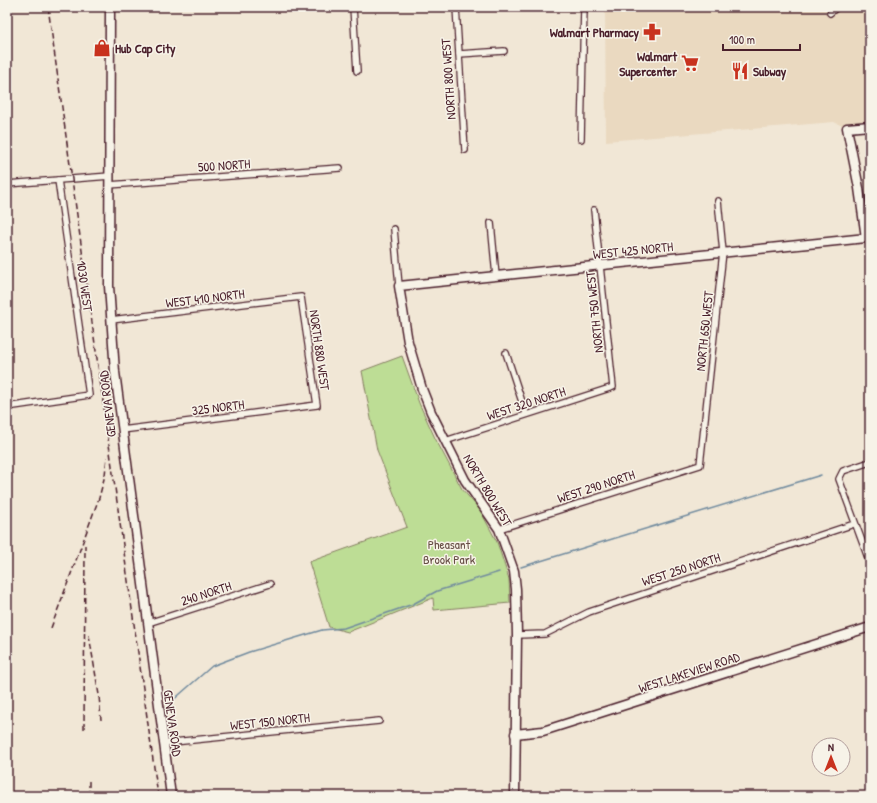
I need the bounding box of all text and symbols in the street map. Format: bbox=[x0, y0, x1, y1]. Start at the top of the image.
pharmacy icon: Walmart Pharmacy bbox=[642, 22, 662, 42]
place label: Walmart Pharmacy bbox=[550, 23, 639, 42]
scale bar bbox=[723, 26, 800, 52]
text: 100 m bbox=[729, 31, 755, 48]
street label: NORTH 800 WEST bbox=[436, 37, 460, 120]
shop icon: Hub Cap City bbox=[92, 38, 112, 58]
place label: Hub Cap City bbox=[115, 39, 176, 58]
place label: Walmart Supercenter bbox=[619, 47, 678, 81]
supermarket icon: Walmart Supercenter bbox=[680, 53, 700, 73]
restaurant icon: Subway bbox=[730, 61, 750, 81]
place label: Subway bbox=[753, 62, 787, 81]
street label: 500 NORTH bbox=[197, 154, 251, 176]
street label: WEST 425 NORTH bbox=[592, 237, 674, 263]
street label: 1030 WEST bbox=[73, 259, 98, 313]
street label: NORTH 750 WEST bbox=[581, 269, 607, 354]
street label: WEST 410 NORTH bbox=[164, 284, 246, 312]
street label: NORTH 650 WEST bbox=[691, 289, 717, 372]
street label: NORTH 880 WEST bbox=[305, 309, 335, 392]
street label: GENEVA ROAD bbox=[94, 369, 120, 438]
street label: WEST 320 NORTH bbox=[484, 382, 568, 424]
street label: 325 NORTH bbox=[191, 395, 245, 419]
street label: NORTH 800 WEST bbox=[459, 451, 517, 530]
street label: WEST 290 NORTH bbox=[555, 465, 637, 507]
park label: Pheasant Brook Park bbox=[423, 535, 476, 568]
street label: WEST 250 NORTH bbox=[640, 548, 722, 590]
street label: 240 NORTH bbox=[178, 576, 234, 610]
street label: WEST LAKEVIEW ROAD bbox=[636, 647, 743, 697]
street label: GENEVA ROAD bbox=[159, 689, 187, 758]
street label: WEST 150 NORTH bbox=[229, 708, 311, 734]
north arrow bbox=[811, 737, 851, 777]
text: N bbox=[828, 740, 834, 754]

